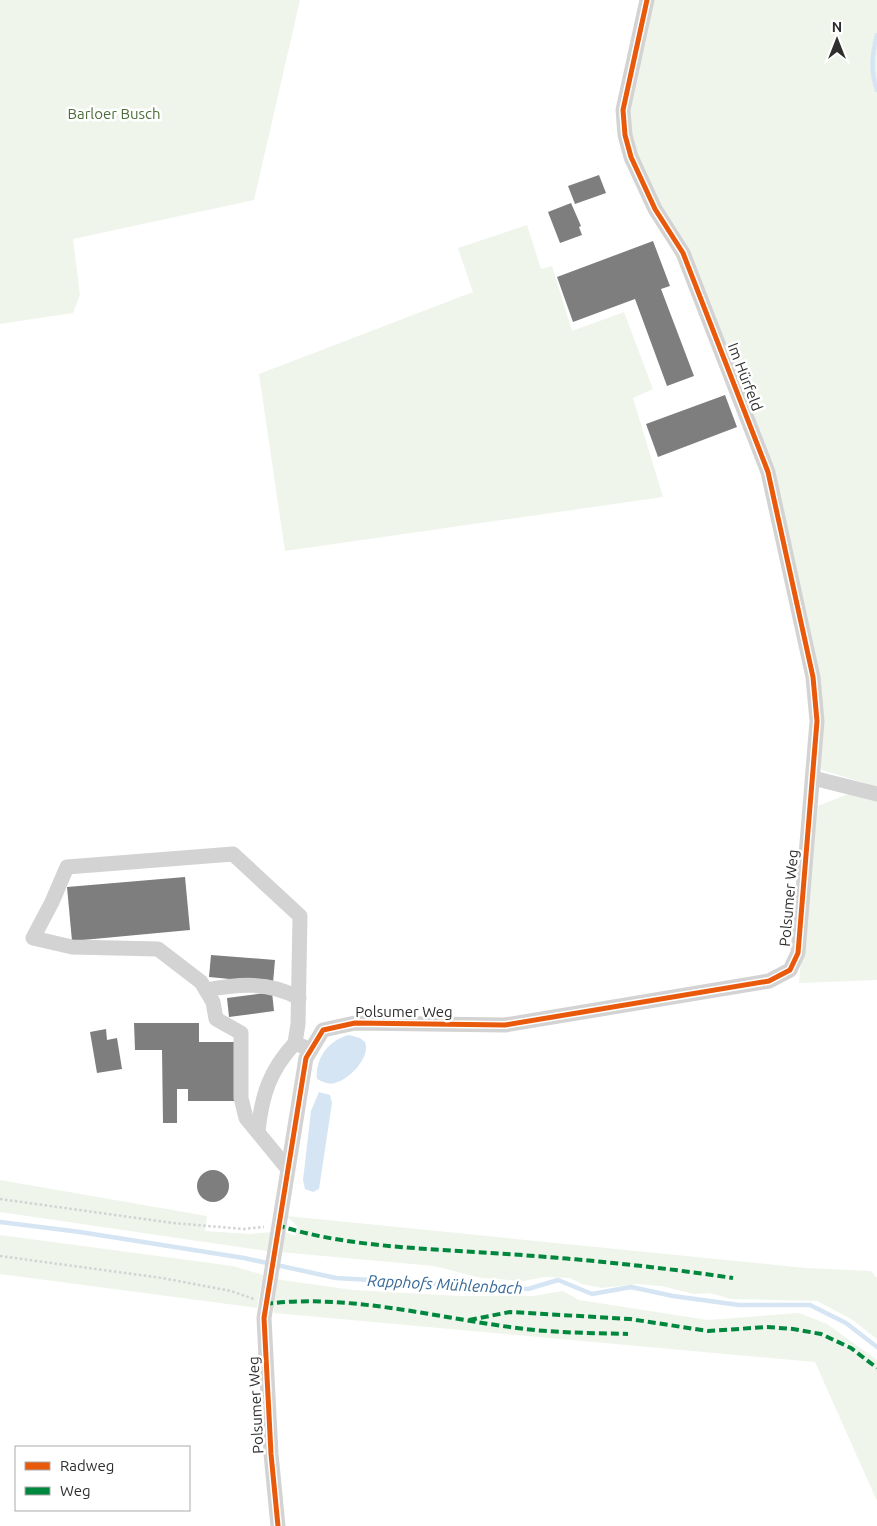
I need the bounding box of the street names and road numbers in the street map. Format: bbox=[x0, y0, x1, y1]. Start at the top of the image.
street label: Im Hürfeld bbox=[725, 340, 766, 413]
street label: Polsumer Weg bbox=[776, 849, 801, 947]
street label: Polsumer Weg bbox=[355, 1003, 453, 1020]
street label: Polsumer Weg bbox=[244, 1356, 267, 1454]

